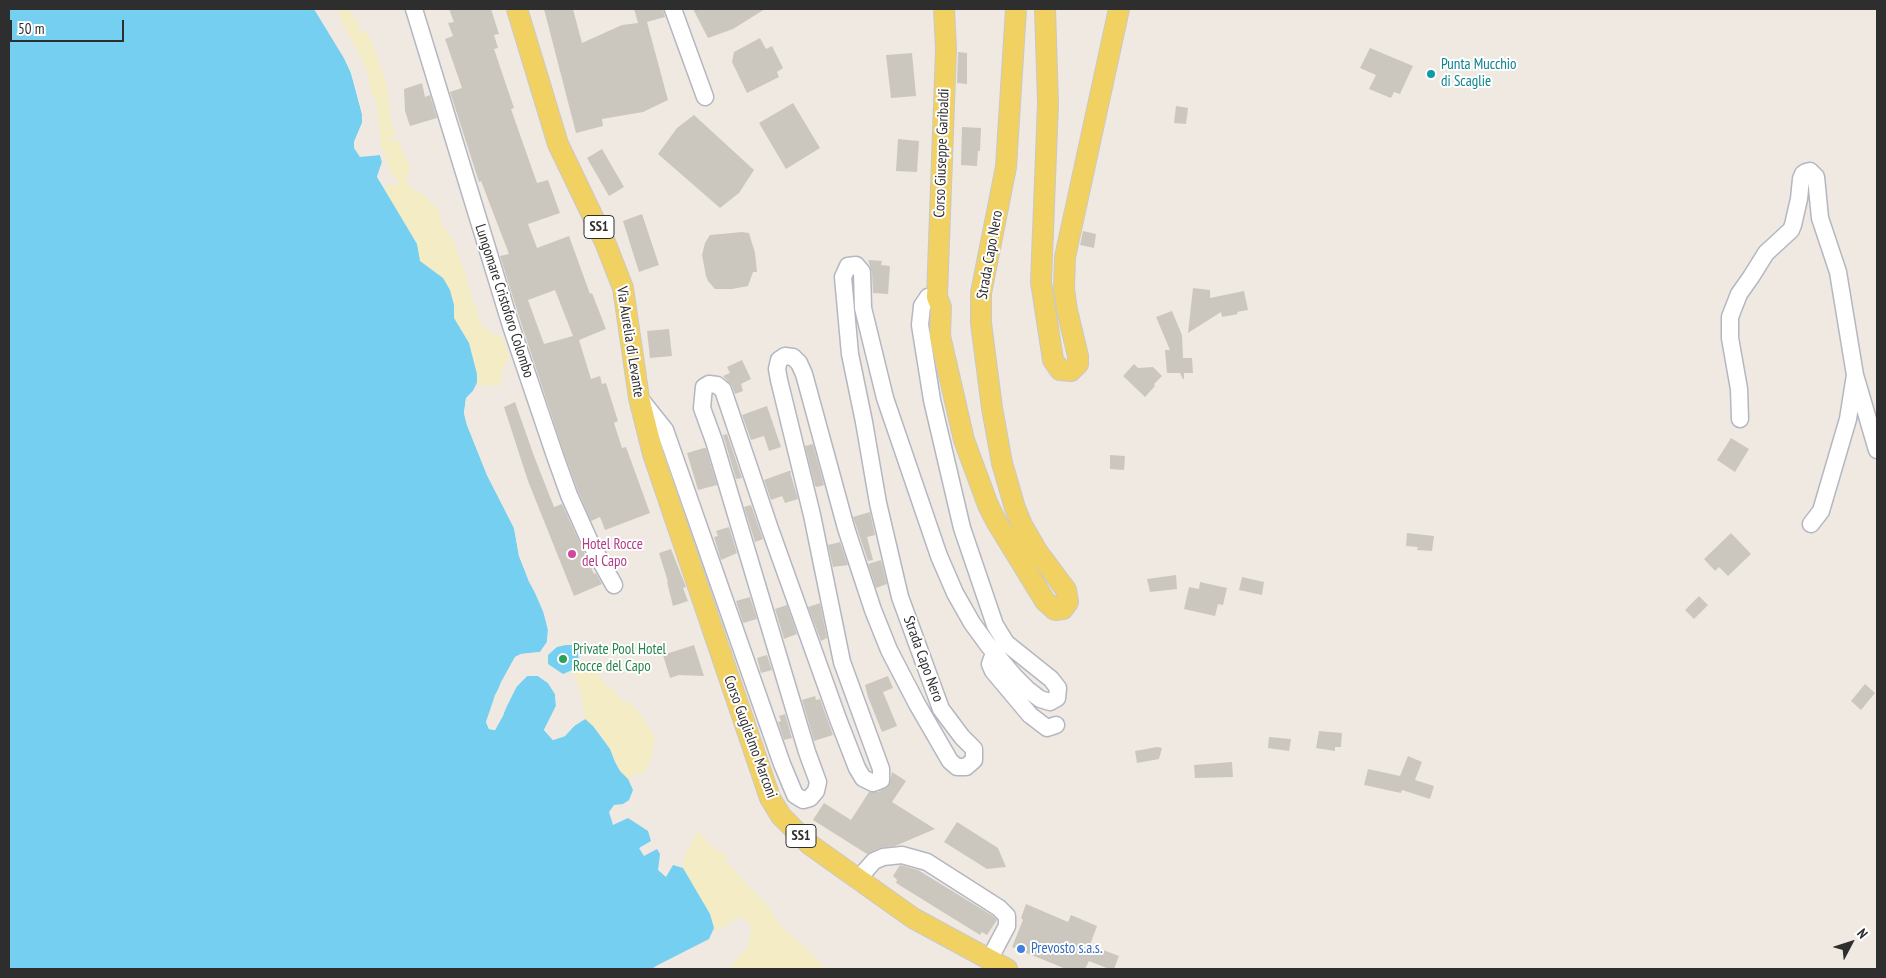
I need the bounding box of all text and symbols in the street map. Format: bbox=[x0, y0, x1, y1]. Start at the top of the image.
scale bar bbox=[12, 10, 126, 42]
text: 50 m bbox=[18, 19, 44, 38]
place label: Punta Mucchio di Scaglie bbox=[1441, 56, 1517, 91]
marker: Punta Mucchio di Scaglie bbox=[1425, 68, 1437, 80]
street label: Corso Giuseppe Garibaldi bbox=[931, 88, 953, 218]
street label: Strada Capo Nero bbox=[973, 209, 1007, 301]
road number: SS1 bbox=[584, 216, 614, 238]
street label: Lungomare Cristoforo Colombo bbox=[471, 222, 537, 380]
street label: Via Aurelia di Levante bbox=[612, 285, 648, 399]
place label: Hotel Rocce del Capo bbox=[582, 536, 643, 571]
marker: Hotel Rocce del Capo bbox=[566, 548, 578, 560]
street label: Strada Capo Nero bbox=[899, 614, 947, 704]
place label: Private Pool Hotel Rocce del Capo bbox=[573, 641, 666, 676]
marker: Private Pool Hotel Rocce del Capo bbox=[557, 653, 569, 665]
street label: Corso Guglielmo Marconi bbox=[719, 673, 781, 801]
road number: SS1 bbox=[786, 824, 816, 848]
north arrow bbox=[1826, 918, 1876, 968]
text: N bbox=[1853, 925, 1872, 942]
place label: Prevosto s.a.s. bbox=[1031, 940, 1103, 958]
marker: Prevosto s.a.s. bbox=[1015, 943, 1027, 955]

